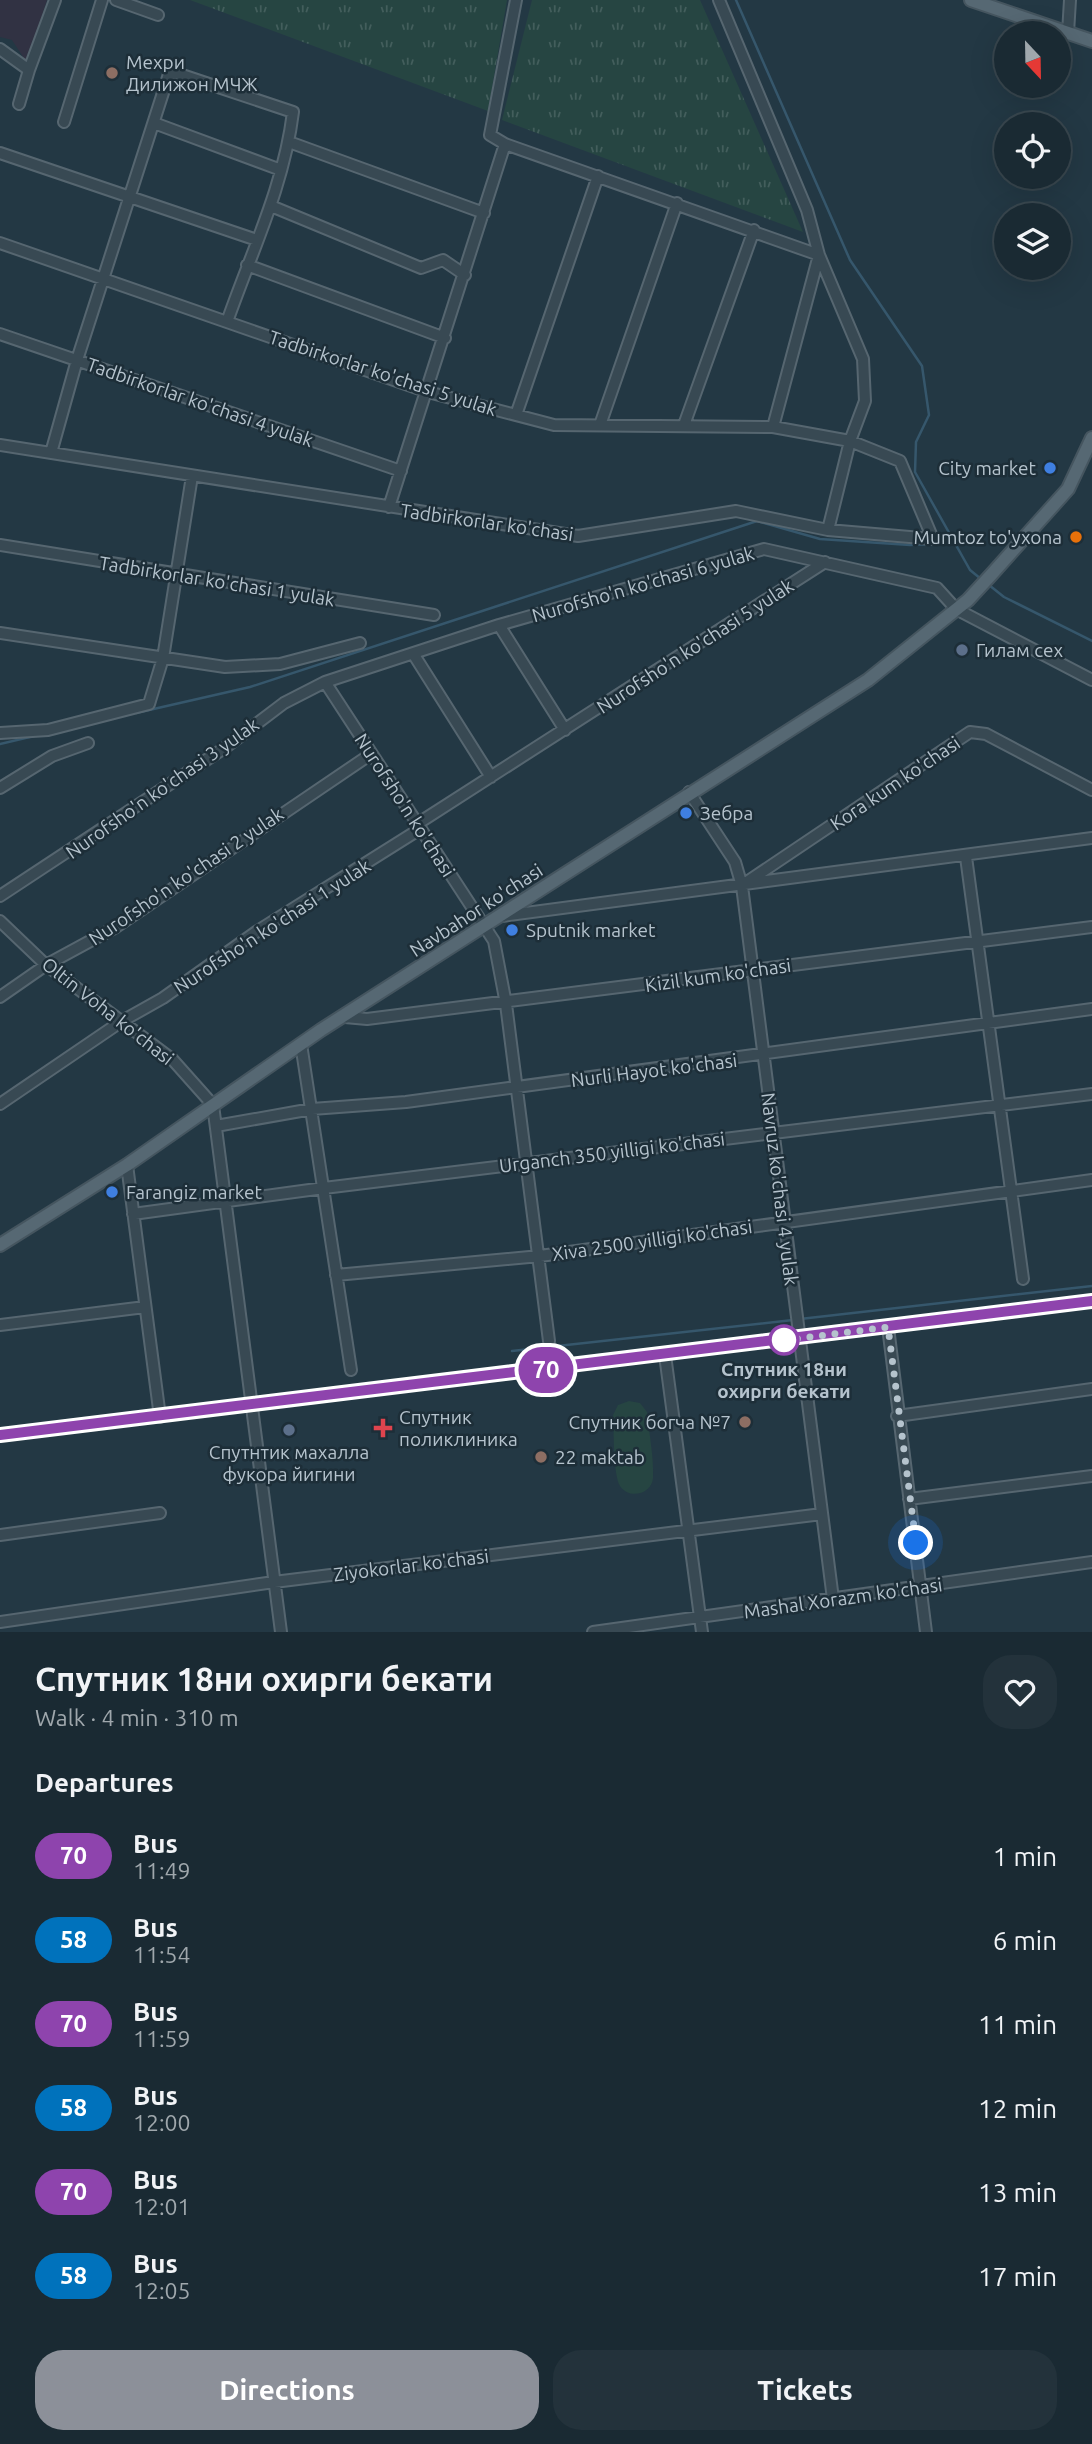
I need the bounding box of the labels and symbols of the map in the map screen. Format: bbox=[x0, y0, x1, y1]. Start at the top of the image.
north arrow bbox=[994, 21, 1071, 98]
place label: Мехри Дилижон МЧЖ bbox=[126, 51, 258, 95]
marker: Мехри Дилижон МЧЖ bbox=[104, 65, 120, 81]
street label: Tadbirkorlar ko'chasi 5 yulak bbox=[266, 326, 500, 420]
street label: Tadbirkorlar ko'chasi 4 yulak bbox=[84, 353, 317, 451]
place label: City market bbox=[938, 457, 1037, 479]
marker: City market bbox=[1042, 460, 1058, 476]
street label: Tadbirkorlar ko'chasi bbox=[399, 499, 575, 545]
place label: Mumtoz to'yxona bbox=[914, 526, 1062, 548]
marker: Mumtoz to'yxona bbox=[1068, 529, 1084, 545]
street label: Nurofsho'n ko'chasi 6 yulak bbox=[529, 542, 757, 626]
street label: Tadbirkorlar ko'chasi 1 yulak bbox=[98, 552, 337, 611]
street label: Nurofsho'n ko'chasi 5 yulak bbox=[592, 574, 798, 718]
place label: Гилам сех bbox=[976, 639, 1064, 661]
marker: Гилам сех bbox=[954, 642, 970, 658]
street label: Nurofsho'n ko'chasi 3 yulak bbox=[61, 713, 263, 863]
street label: Nurofsho'n ko'chasi bbox=[350, 729, 460, 881]
street label: Kora kum ko'chasi bbox=[826, 731, 964, 835]
street label: Nurofsho'n ko'chasi 2 yulak bbox=[84, 802, 288, 949]
place label: Зебра bbox=[700, 802, 753, 824]
marker: Зебра bbox=[678, 805, 694, 821]
street label: Nurofsho'n ko'chasi 1 yulak bbox=[169, 854, 375, 998]
street label: Navbahor ko'chasi bbox=[406, 859, 546, 961]
place label: Sputnik market bbox=[526, 919, 656, 941]
marker: Sputnik market bbox=[504, 922, 520, 938]
street label: Oltin Voha ko'chasi bbox=[38, 953, 178, 1069]
street label: Kizil kum ko'chasi bbox=[644, 954, 792, 996]
street label: Nurli Hayot ko'chasi bbox=[570, 1049, 738, 1091]
street label: Navruz ko'chasi 4 yulak bbox=[757, 1091, 803, 1287]
street label: Urganch 350 yilligi ko'chasi bbox=[498, 1127, 726, 1177]
place label: Farangiz market bbox=[126, 1181, 263, 1203]
marker: Farangiz market bbox=[104, 1184, 120, 1200]
street label: Xiva 2500 yilligi ko'chasi bbox=[550, 1215, 754, 1265]
marker: Спутник 18ни охирги бекати bbox=[769, 1325, 799, 1355]
line badge: 70 bbox=[514, 1347, 578, 1393]
place label: Спутник 18ни охирги бекати bbox=[717, 1358, 851, 1402]
place label: Спутник поликлиника bbox=[399, 1406, 518, 1450]
place label: Спутник богча №7 bbox=[568, 1411, 731, 1433]
marker: Спутник богча №7 bbox=[737, 1414, 753, 1430]
marker: Спутник поликлиника bbox=[373, 1418, 393, 1438]
marker: Спутнтик махалла фукора йигини bbox=[281, 1422, 297, 1438]
place label: Спутнтик махалла фукора йигини bbox=[209, 1441, 369, 1485]
place label: 22 maktab bbox=[555, 1446, 645, 1468]
marker: 22 maktab bbox=[533, 1449, 549, 1465]
your location bbox=[898, 1525, 933, 1560]
street label: Ziyokorlar ko'chasi bbox=[332, 1545, 490, 1585]
street label: Mashal Xorazm ko'chasi bbox=[742, 1573, 944, 1623]

